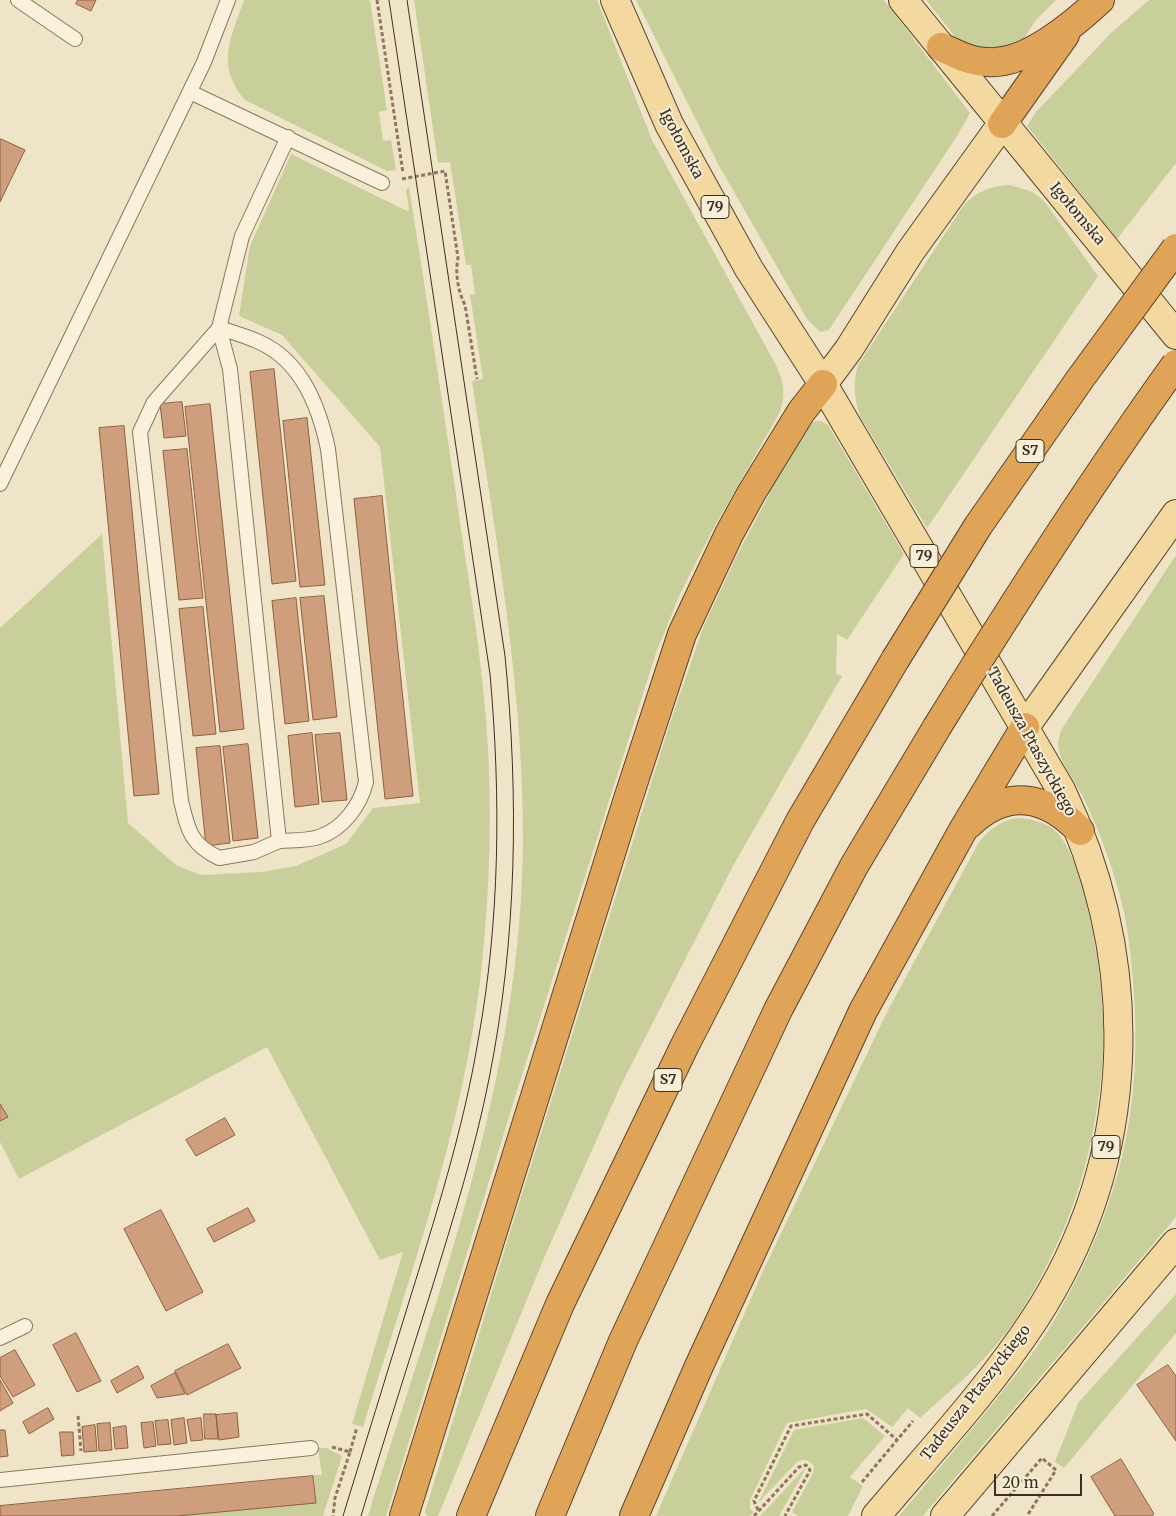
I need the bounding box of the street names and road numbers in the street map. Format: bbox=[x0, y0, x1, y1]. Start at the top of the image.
street label: Igołomska bbox=[655, 106, 707, 182]
street label: Igołomska bbox=[1046, 179, 1108, 249]
road number: 79 bbox=[701, 196, 729, 218]
road number: S7 bbox=[1016, 440, 1044, 462]
road number: 79 bbox=[910, 544, 938, 568]
street label: Tadeusza Ptaszyckiego bbox=[983, 664, 1079, 820]
road number: S7 bbox=[654, 1068, 682, 1092]
road number: 79 bbox=[1092, 1136, 1120, 1158]
street label: Tadeusza Ptaszyckiego bbox=[917, 1322, 1035, 1464]

